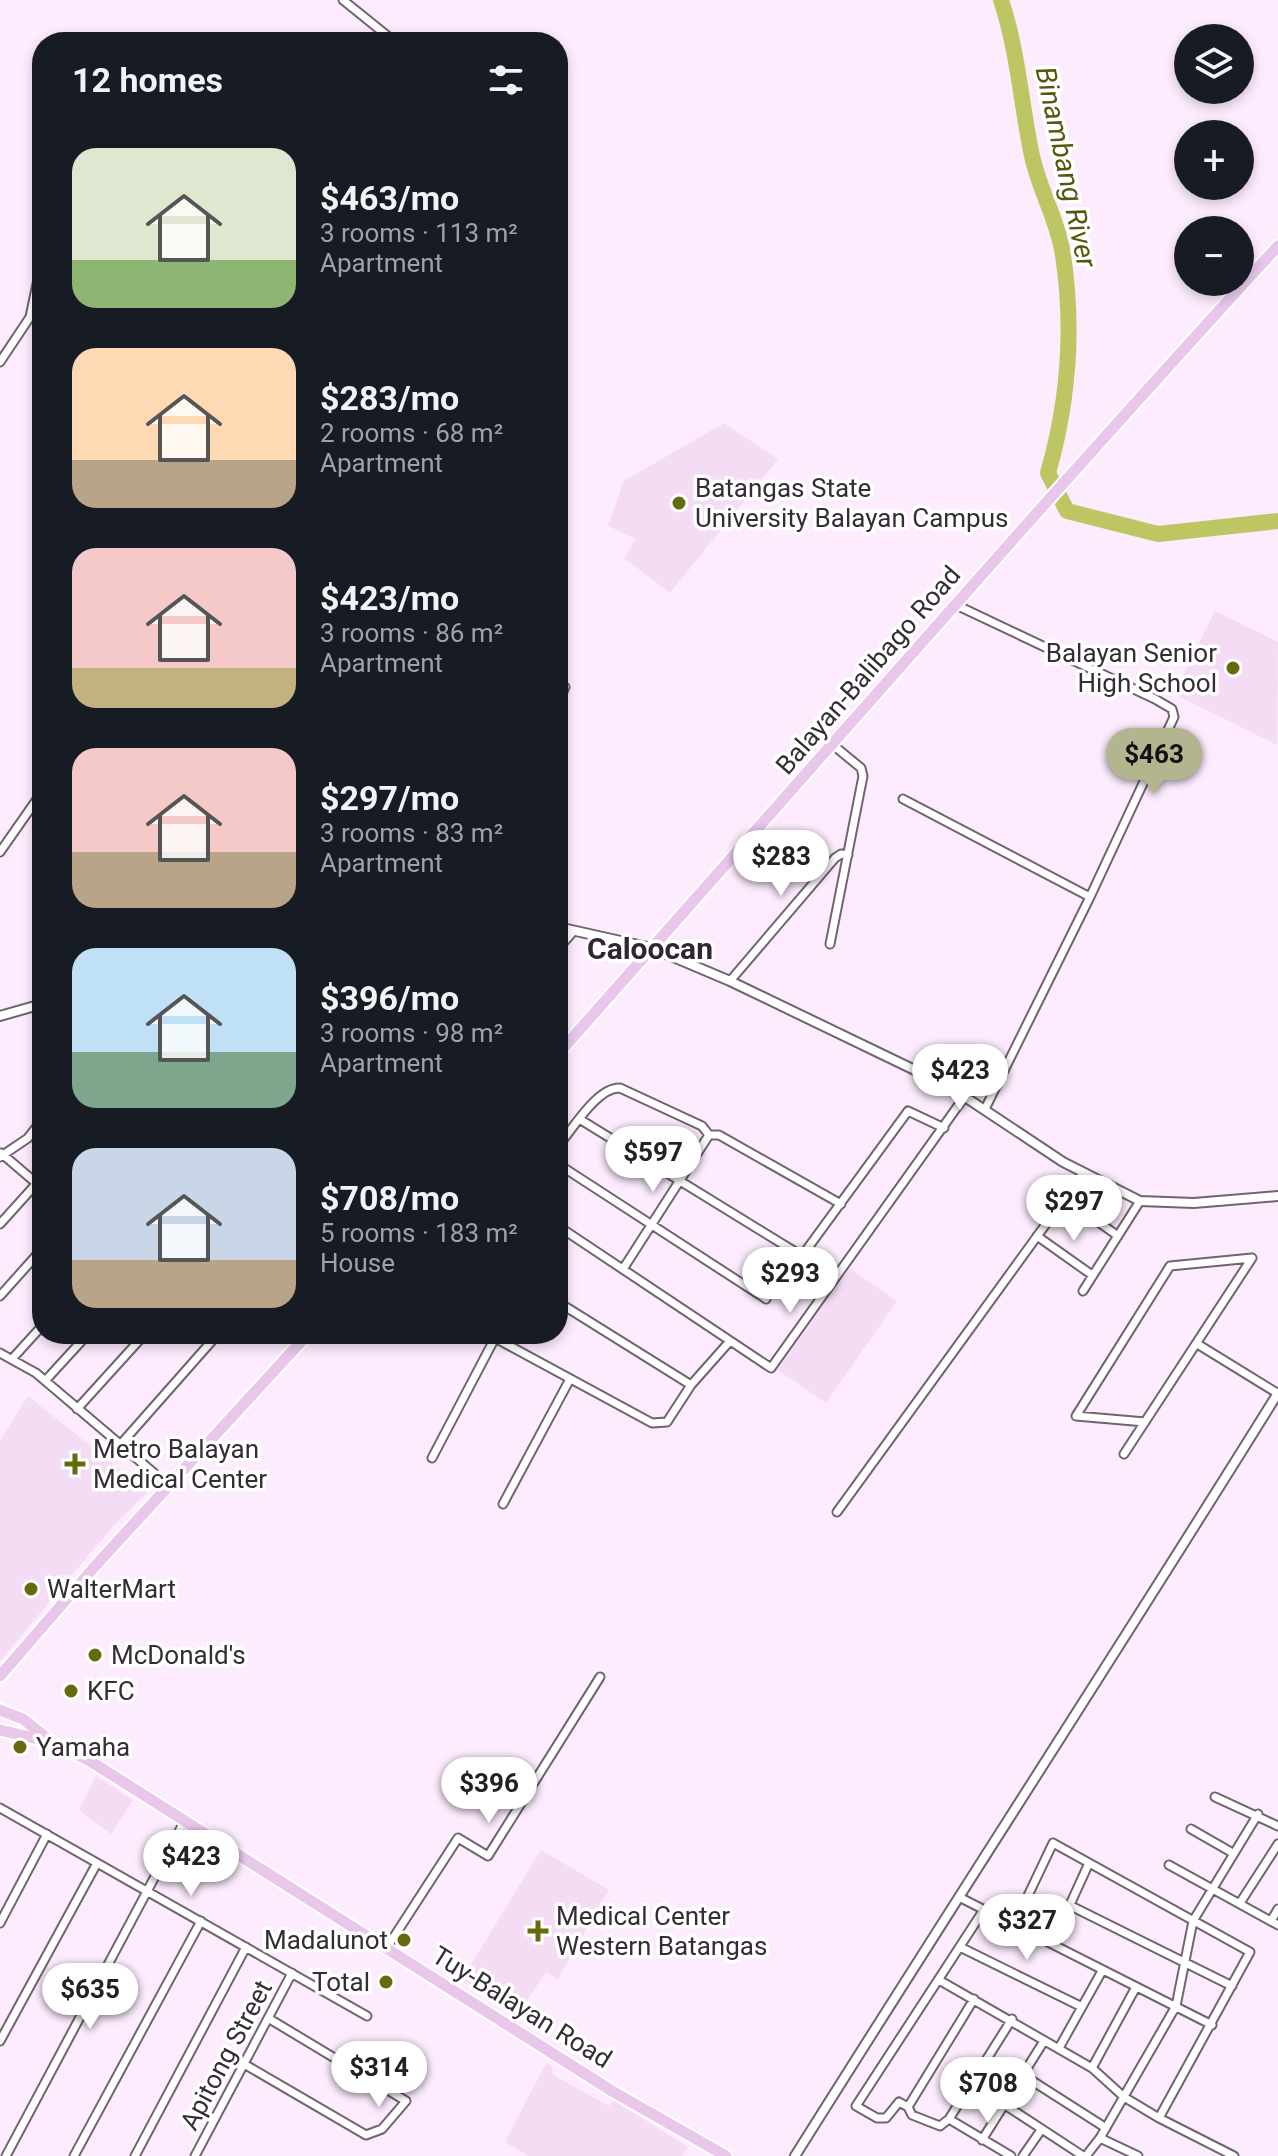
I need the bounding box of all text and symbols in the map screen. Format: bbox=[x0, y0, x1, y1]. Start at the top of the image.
map controls bbox=[1174, 24, 1254, 296]
button: layers bbox=[1174, 24, 1254, 104]
icon: filters bbox=[484, 58, 528, 102]
text: 12 homes bbox=[72, 60, 223, 100]
water label: Binambang River bbox=[1029, 64, 1104, 271]
button: + bbox=[1174, 120, 1254, 200]
text: $463/mo bbox=[320, 178, 459, 218]
icon: home bbox=[136, 180, 232, 276]
button: − bbox=[1174, 216, 1254, 296]
text: 3 rooms · 113 m² bbox=[320, 218, 518, 248]
text: Apartment bbox=[320, 248, 443, 278]
text: $283/mo bbox=[320, 378, 459, 418]
icon: home bbox=[136, 380, 232, 476]
text: 2 rooms · 68 m² bbox=[320, 418, 503, 448]
text: Apartment bbox=[320, 448, 443, 478]
place label: Batangas State University Balayan Campus bbox=[695, 473, 1008, 533]
marker: Batangas State University Balayan Campus bbox=[670, 494, 688, 512]
street label: Balayan-Balibago Road bbox=[770, 560, 966, 780]
text: $423/mo bbox=[320, 578, 459, 618]
icon: home bbox=[136, 580, 232, 676]
text: 3 rooms · 86 m² bbox=[320, 618, 503, 648]
place label: Balayan Senior High School bbox=[1046, 638, 1217, 698]
text: Apartment bbox=[320, 648, 443, 678]
marker: Balayan Senior High School bbox=[1224, 659, 1242, 677]
pin: $463 bbox=[1107, 728, 1201, 796]
text: $463 bbox=[1124, 739, 1184, 769]
text: $297/mo bbox=[320, 778, 459, 818]
icon: home bbox=[136, 780, 232, 876]
text: 3 rooms · 83 m² bbox=[320, 818, 503, 848]
pin: $283 bbox=[734, 830, 828, 898]
text: $283 bbox=[751, 841, 811, 871]
text: Apartment bbox=[320, 848, 443, 878]
district label: Caloocan bbox=[587, 931, 713, 966]
text: $396/mo bbox=[320, 978, 459, 1018]
icon: home bbox=[136, 980, 232, 1076]
text: 3 rooms · 98 m² bbox=[320, 1018, 503, 1048]
pin: $423 bbox=[913, 1044, 1007, 1112]
text: Apartment bbox=[320, 1048, 443, 1078]
text: $423 bbox=[930, 1055, 990, 1085]
pin: $597 bbox=[606, 1126, 700, 1194]
text: $597 bbox=[623, 1137, 683, 1167]
pin: $297 bbox=[1027, 1175, 1121, 1243]
text: $708/mo bbox=[320, 1178, 459, 1218]
icon: home bbox=[136, 1180, 232, 1276]
text: $297 bbox=[1044, 1186, 1104, 1216]
text: 5 rooms · 183 m² bbox=[320, 1218, 518, 1248]
pin: $293 bbox=[743, 1247, 837, 1315]
text: House bbox=[320, 1248, 395, 1278]
text: $293 bbox=[760, 1258, 820, 1288]
place label: Metro Balayan Medical Center bbox=[93, 1434, 267, 1494]
marker: Metro Balayan Medical Center bbox=[64, 1453, 86, 1475]
place label: WalterMart bbox=[47, 1574, 176, 1604]
marker: WalterMart bbox=[22, 1580, 40, 1598]
place label: McDonald's bbox=[111, 1640, 246, 1670]
marker: McDonald's bbox=[86, 1646, 104, 1664]
place label: KFC bbox=[87, 1676, 135, 1706]
marker: KFC bbox=[62, 1682, 80, 1700]
place label: Yamaha bbox=[36, 1732, 130, 1762]
marker: Yamaha bbox=[11, 1738, 29, 1756]
pin: $396 bbox=[442, 1757, 536, 1825]
text: $396 bbox=[459, 1768, 519, 1798]
pin: $423 bbox=[144, 1830, 238, 1898]
text: $423 bbox=[161, 1841, 221, 1871]
pin: $327 bbox=[980, 1894, 1074, 1962]
place label: Medical Center Western Batangas bbox=[556, 1901, 767, 1961]
text: $327 bbox=[997, 1905, 1057, 1935]
marker: Medical Center Western Batangas bbox=[527, 1920, 549, 1942]
place label: Madalunot bbox=[264, 1925, 388, 1955]
marker: Madalunot bbox=[395, 1931, 413, 1949]
street label: Tuy-Balayan Road bbox=[427, 1940, 617, 2074]
pin: $635 bbox=[43, 1963, 137, 2031]
place label: Total bbox=[312, 1967, 370, 1997]
marker: Total bbox=[377, 1973, 395, 1991]
text: $635 bbox=[60, 1974, 120, 2004]
street label: Apitong Street bbox=[174, 1975, 278, 2135]
pin: $314 bbox=[332, 2041, 426, 2109]
text: $314 bbox=[349, 2052, 409, 2082]
pin: $708 bbox=[941, 2057, 1035, 2125]
text: $708 bbox=[958, 2068, 1018, 2098]

